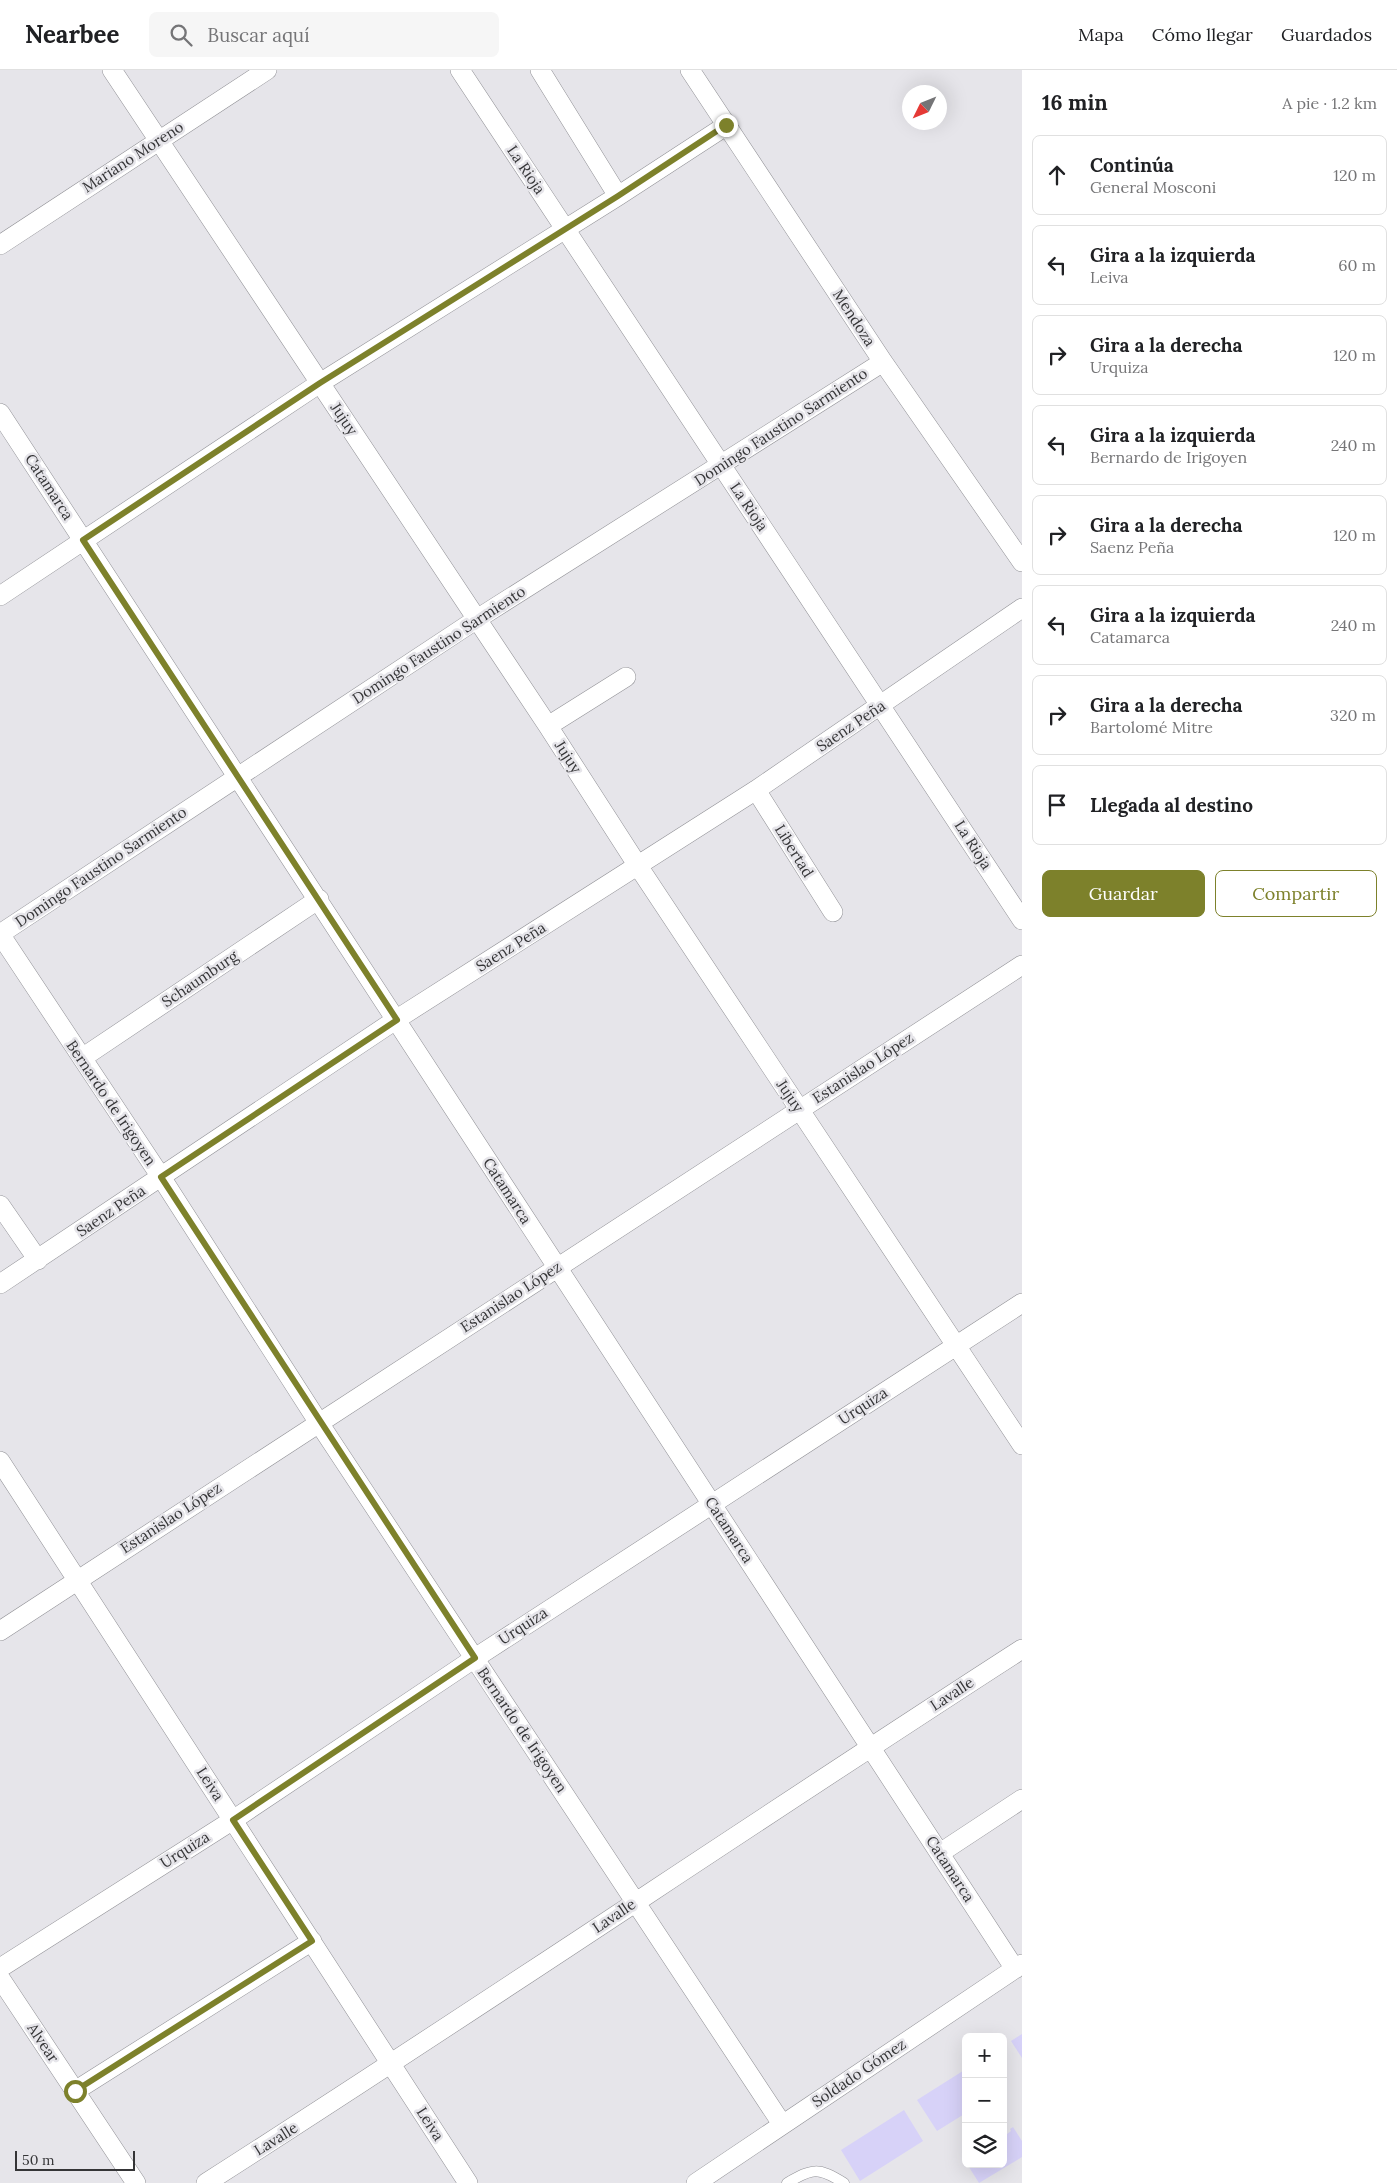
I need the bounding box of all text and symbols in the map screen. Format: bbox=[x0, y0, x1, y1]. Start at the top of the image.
search box bbox=[149, 12, 499, 57]
text: Nearbee bbox=[25, 19, 119, 50]
icon: search bbox=[167, 21, 195, 49]
text: Buscar aquí bbox=[207, 23, 310, 47]
text: Mapa bbox=[1078, 23, 1124, 46]
text: Cómo llegar bbox=[1152, 23, 1253, 46]
text: Guardados bbox=[1281, 23, 1372, 46]
north arrow bbox=[902, 85, 947, 130]
text: 16 min bbox=[1042, 89, 1108, 116]
text: A pie · 1.2 km bbox=[1282, 93, 1377, 113]
route end bbox=[715, 114, 738, 137]
street label: Mariano Moreno bbox=[79, 117, 187, 196]
street label: La Rioja bbox=[503, 142, 550, 198]
text: Continúa bbox=[1090, 153, 1174, 177]
icon: ahead bbox=[1043, 161, 1071, 189]
text: 120 m bbox=[1333, 165, 1376, 185]
text: General Mosconi bbox=[1090, 177, 1216, 197]
text: Gira a la izquierda bbox=[1090, 243, 1256, 267]
icon: left bbox=[1043, 251, 1071, 279]
text: 60 m bbox=[1338, 255, 1376, 275]
text: Leiva bbox=[1090, 267, 1129, 287]
street label: Mendoza bbox=[829, 286, 880, 350]
text: Gira a la derecha bbox=[1090, 333, 1243, 357]
icon: right bbox=[1043, 341, 1071, 369]
text: 120 m bbox=[1333, 345, 1376, 365]
text: Urquiza bbox=[1090, 357, 1149, 377]
street label: Domingo Faustino Sarmiento bbox=[691, 363, 871, 490]
street label: Jujuy bbox=[326, 398, 362, 439]
text: Gira a la izquierda bbox=[1090, 423, 1256, 447]
icon: left bbox=[1043, 431, 1071, 459]
text: 240 m bbox=[1331, 435, 1376, 455]
text: Bernardo de Irigoyen bbox=[1090, 447, 1247, 467]
street label: Catamarca bbox=[21, 450, 78, 524]
street label: La Rioja bbox=[726, 479, 773, 535]
text: Gira a la derecha bbox=[1090, 513, 1243, 537]
icon: right bbox=[1043, 521, 1071, 549]
text: 120 m bbox=[1333, 525, 1376, 545]
text: Saenz Peña bbox=[1090, 537, 1174, 557]
street label: Domingo Faustino Sarmiento bbox=[349, 581, 529, 708]
text: Gira a la izquierda bbox=[1090, 603, 1256, 627]
icon: left bbox=[1043, 611, 1071, 639]
text: 240 m bbox=[1331, 615, 1376, 635]
text: Catamarca bbox=[1090, 627, 1170, 647]
text: Gira a la derecha bbox=[1090, 693, 1243, 717]
street label: Saenz Peña bbox=[813, 695, 889, 756]
icon: right bbox=[1043, 701, 1071, 729]
text: 320 m bbox=[1330, 705, 1376, 725]
text: Bartolomé Mitre bbox=[1090, 717, 1213, 737]
street label: Jujuy bbox=[550, 736, 586, 777]
icon: arrive bbox=[1043, 791, 1071, 819]
text: Llegada al destino bbox=[1090, 793, 1253, 817]
street label: Domingo Faustino Sarmiento bbox=[11, 802, 190, 931]
street label: La Rioja bbox=[951, 817, 996, 873]
street label: Libertad bbox=[771, 821, 818, 881]
button: Guardar bbox=[1042, 870, 1205, 917]
button: Compartir bbox=[1215, 870, 1377, 917]
street label: Saenz Peña bbox=[472, 917, 549, 976]
street label: Schaumburg bbox=[158, 946, 242, 1011]
street label: Estanislao López bbox=[809, 1028, 917, 1107]
street label: Bernardo de Irigoyen bbox=[62, 1036, 161, 1169]
street label: Jujuy bbox=[772, 1075, 808, 1116]
street label: Catamarca bbox=[479, 1154, 536, 1228]
street label: Saenz Peña bbox=[73, 1180, 149, 1241]
street label: Estanislao López bbox=[457, 1257, 565, 1336]
street label: Urquiza bbox=[835, 1383, 891, 1428]
street label: Estanislao López bbox=[117, 1478, 225, 1557]
street label: Catamarca bbox=[701, 1493, 758, 1567]
street label: Urquiza bbox=[495, 1603, 551, 1648]
street label: Bernardo de Irigoyen bbox=[473, 1663, 572, 1796]
street label: Lavalle bbox=[926, 1673, 977, 1715]
street label: Leiva bbox=[193, 1763, 228, 1804]
street label: Urquiza bbox=[156, 1827, 213, 1872]
street label: Catamarca bbox=[922, 1832, 979, 1906]
street label: Lavalle bbox=[589, 1894, 639, 1937]
street label: Alvear bbox=[23, 2019, 64, 2066]
map controls bbox=[962, 2033, 1007, 2168]
button: + bbox=[962, 2033, 1007, 2078]
street label: Soldado Gómez bbox=[808, 2034, 909, 2111]
button: − bbox=[962, 2078, 1007, 2123]
route start bbox=[64, 2080, 87, 2103]
street label: Leiva bbox=[413, 2103, 448, 2144]
street label: Lavalle bbox=[250, 2118, 301, 2159]
button: layers bbox=[962, 2123, 1007, 2168]
scale bar bbox=[15, 2148, 135, 2171]
text: 50 m bbox=[22, 2151, 55, 2169]

